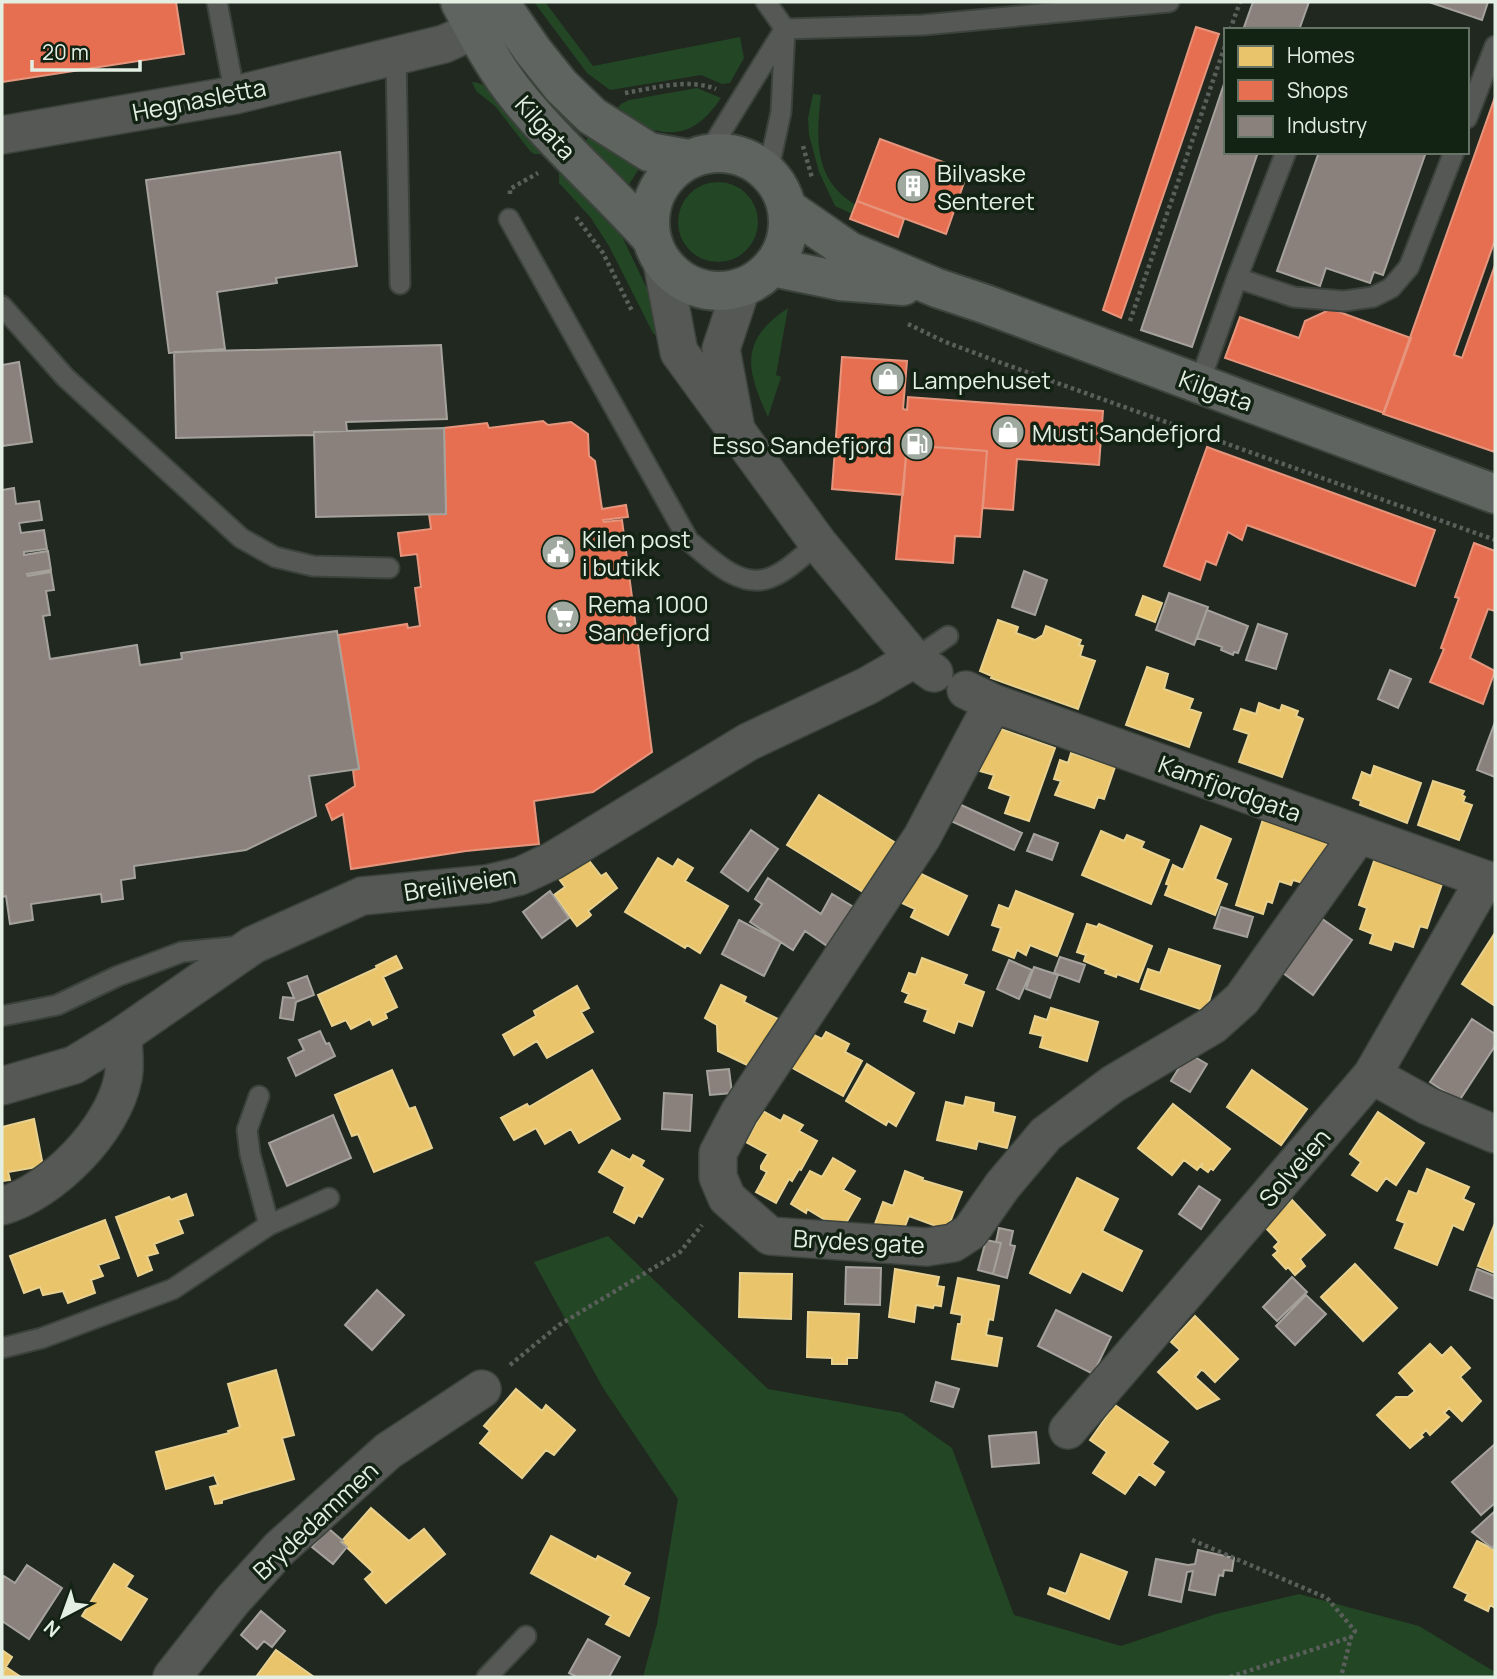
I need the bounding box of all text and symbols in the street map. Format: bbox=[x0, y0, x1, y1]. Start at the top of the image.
scale bar bbox=[32, 28, 140, 72]
legend bbox=[1224, 28, 1469, 154]
text: 20 m bbox=[42, 38, 89, 66]
text: Homes bbox=[1287, 41, 1355, 69]
street label: Hegnasletta bbox=[129, 70, 269, 128]
text: Shops bbox=[1287, 76, 1348, 104]
street label: Kilgata bbox=[508, 88, 584, 166]
text: Industry bbox=[1287, 111, 1367, 139]
place label: Bilvaske Senteret bbox=[937, 156, 1035, 217]
building icon: Bilvaske Senteret bbox=[894, 167, 932, 205]
shop icon: Lampehuset bbox=[869, 360, 907, 398]
street label: Kilgata bbox=[1175, 362, 1257, 418]
place label: Lampehuset bbox=[912, 363, 1051, 396]
shop icon: Musti Sandefjord bbox=[989, 413, 1027, 451]
place label: Musti Sandefjord bbox=[1032, 416, 1221, 449]
fuel station icon: Esso Sandefjord bbox=[898, 425, 936, 463]
place label: Esso Sandefjord bbox=[712, 428, 892, 461]
place label: Kilen post i butikk bbox=[582, 522, 691, 583]
public building icon: Kilen post i butikk bbox=[539, 533, 577, 571]
place label: Rema 1000 Sandefjord bbox=[588, 587, 710, 648]
supermarket icon: Rema 1000 Sandefjord bbox=[544, 598, 582, 636]
street label: Kamfjordgata bbox=[1154, 747, 1306, 829]
street label: Breiliveien bbox=[401, 858, 519, 908]
street label: Solveien bbox=[1251, 1121, 1337, 1213]
street label: Brydes gate bbox=[792, 1221, 926, 1261]
street label: Brydedammen bbox=[245, 1453, 385, 1587]
north arrow bbox=[28, 1581, 98, 1651]
text: N bbox=[38, 1615, 66, 1643]

